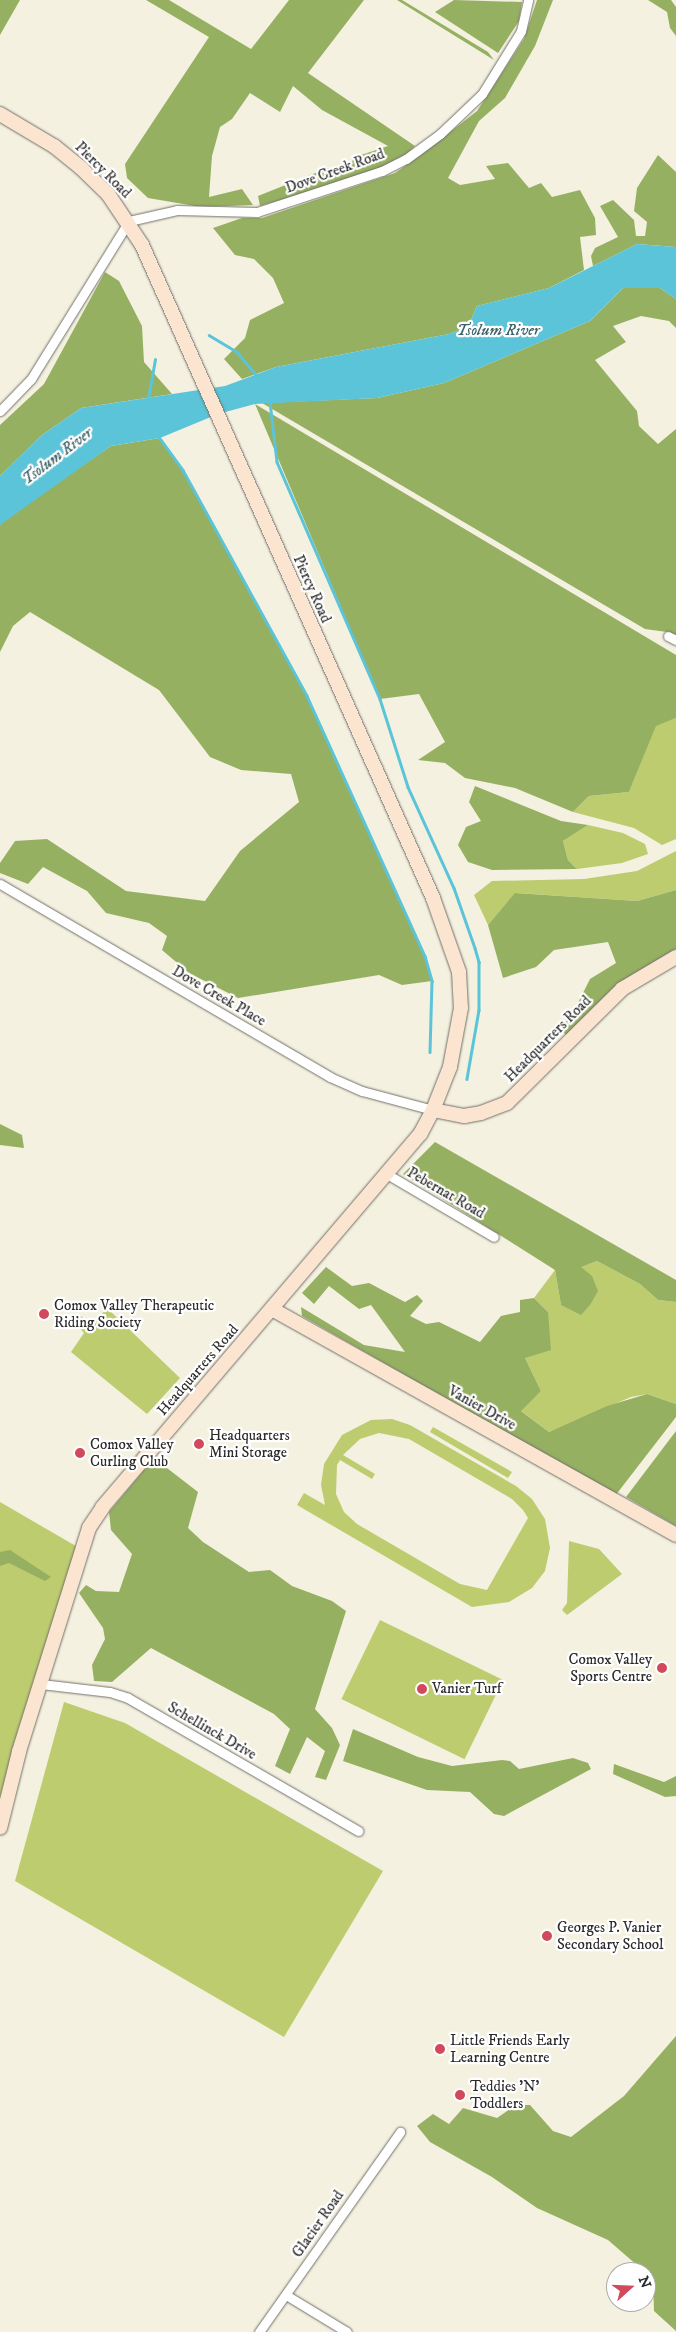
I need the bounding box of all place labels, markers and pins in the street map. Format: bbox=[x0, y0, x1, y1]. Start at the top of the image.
place label: Comox Valley Therapeutic Riding Society bbox=[54, 1296, 214, 1331]
marker: Comox Valley Therapeutic Riding Society bbox=[38, 1308, 50, 1320]
place label: Headquarters Mini Storage bbox=[209, 1426, 290, 1461]
place label: Comox Valley Curling Club bbox=[90, 1435, 174, 1470]
marker: Headquarters Mini Storage bbox=[193, 1438, 205, 1450]
marker: Comox Valley Curling Club bbox=[74, 1447, 86, 1459]
place label: Comox Valley Sports Centre bbox=[568, 1650, 652, 1685]
marker: Comox Valley Sports Centre bbox=[656, 1662, 668, 1674]
place label: Vanier Turf bbox=[432, 1680, 501, 1698]
marker: Vanier Turf bbox=[416, 1683, 428, 1695]
place label: Georges P. Vanier Secondary School bbox=[557, 1918, 664, 1953]
marker: Georges P. Vanier Secondary School bbox=[541, 1930, 553, 1942]
place label: Little Friends Early Learning Centre bbox=[450, 2031, 570, 2066]
marker: Little Friends Early Learning Centre bbox=[434, 2043, 446, 2055]
place label: Teddies 'N' Toddlers bbox=[470, 2077, 539, 2112]
marker: Teddies 'N' Toddlers bbox=[454, 2089, 466, 2101]

